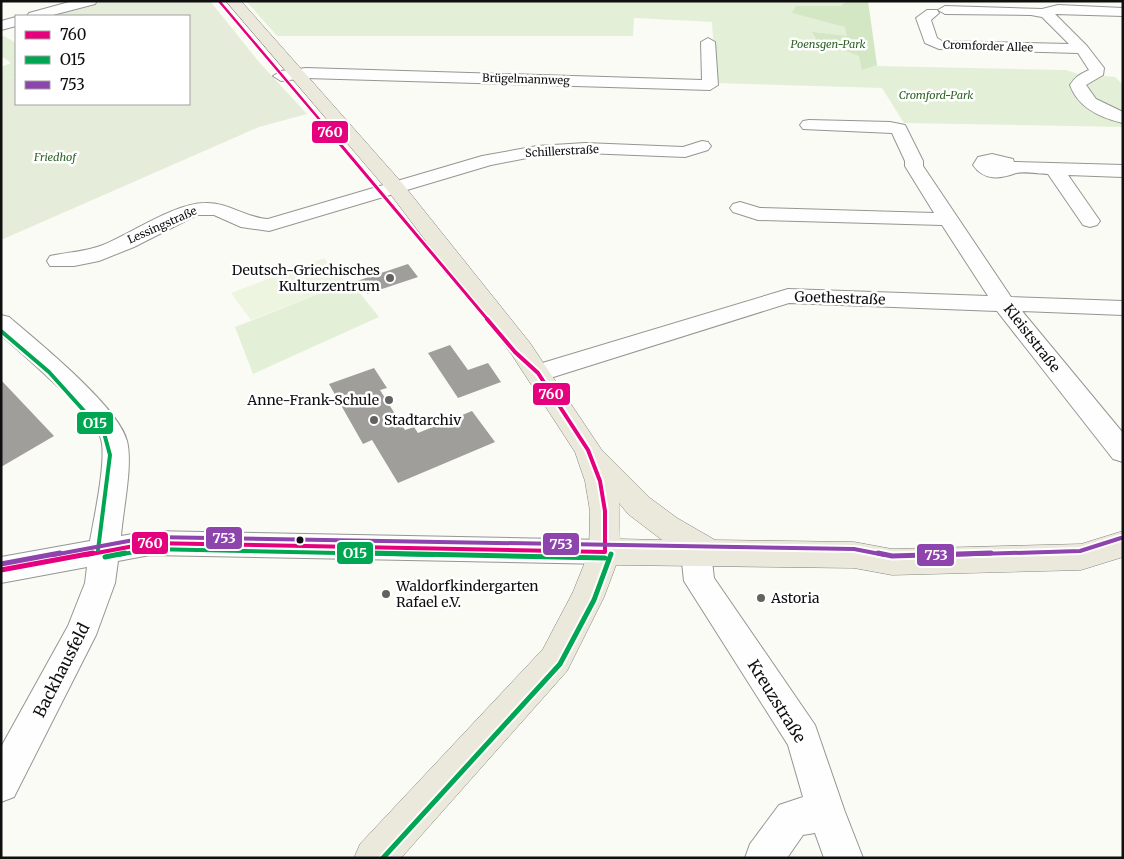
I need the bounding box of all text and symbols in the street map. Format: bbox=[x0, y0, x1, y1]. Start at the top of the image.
legend bbox=[15, 15, 190, 105]
text: 760 bbox=[60, 25, 86, 44]
park label: Poensgen-Park bbox=[790, 37, 866, 51]
street label: Cromforder Allee bbox=[943, 37, 1034, 55]
text: O15 bbox=[60, 50, 85, 69]
street label: Brügelmannweg bbox=[482, 70, 570, 88]
text: 753 bbox=[60, 75, 85, 94]
park label: Cromford-Park bbox=[899, 88, 973, 102]
line badge: 760 bbox=[311, 120, 349, 144]
text: 760 bbox=[317, 123, 343, 141]
street label: Schillerstraße bbox=[525, 142, 599, 160]
park label: Friedhof bbox=[33, 150, 77, 164]
street label: Lessingstraße bbox=[125, 203, 199, 247]
place label: Deutsch-Griechisches Kulturzentrum bbox=[232, 261, 380, 295]
marker: Deutsch-Griechisches Kulturzentrum bbox=[384, 272, 396, 284]
street label: Goethestraße bbox=[794, 287, 886, 309]
street label: Kleiststraße bbox=[1000, 300, 1064, 376]
line badge: 760 bbox=[532, 382, 571, 406]
text: 760 bbox=[538, 385, 564, 403]
place label: Anne-Frank-Schule bbox=[246, 391, 379, 409]
marker: Anne-Frank-Schule bbox=[383, 394, 395, 406]
line badge: O15 bbox=[76, 411, 114, 435]
place label: Stadtarchiv bbox=[384, 411, 462, 429]
text: O15 bbox=[83, 414, 107, 432]
marker: Stadtarchiv bbox=[368, 414, 380, 426]
line badge: 753 bbox=[205, 526, 243, 550]
text: 753 bbox=[212, 529, 236, 547]
line badge: 760 bbox=[131, 531, 169, 555]
line badge: 753 bbox=[542, 532, 580, 556]
text: 760 bbox=[137, 534, 163, 552]
unlabelled marker bbox=[295, 535, 305, 545]
text: 753 bbox=[549, 535, 573, 553]
line badge: O15 bbox=[336, 541, 374, 565]
line badge: 753 bbox=[916, 543, 955, 567]
text: O15 bbox=[343, 544, 367, 562]
text: 753 bbox=[924, 546, 948, 564]
place label: Waldorfkindergarten Rafael e.V. bbox=[395, 577, 539, 611]
marker: Waldorfkindergarten Rafael e.V. bbox=[380, 588, 392, 600]
place label: Astoria bbox=[770, 589, 820, 607]
marker: Astoria bbox=[755, 592, 767, 604]
street label: Backhausfeld bbox=[29, 619, 93, 720]
street label: Kreuzstraße bbox=[744, 656, 810, 746]

